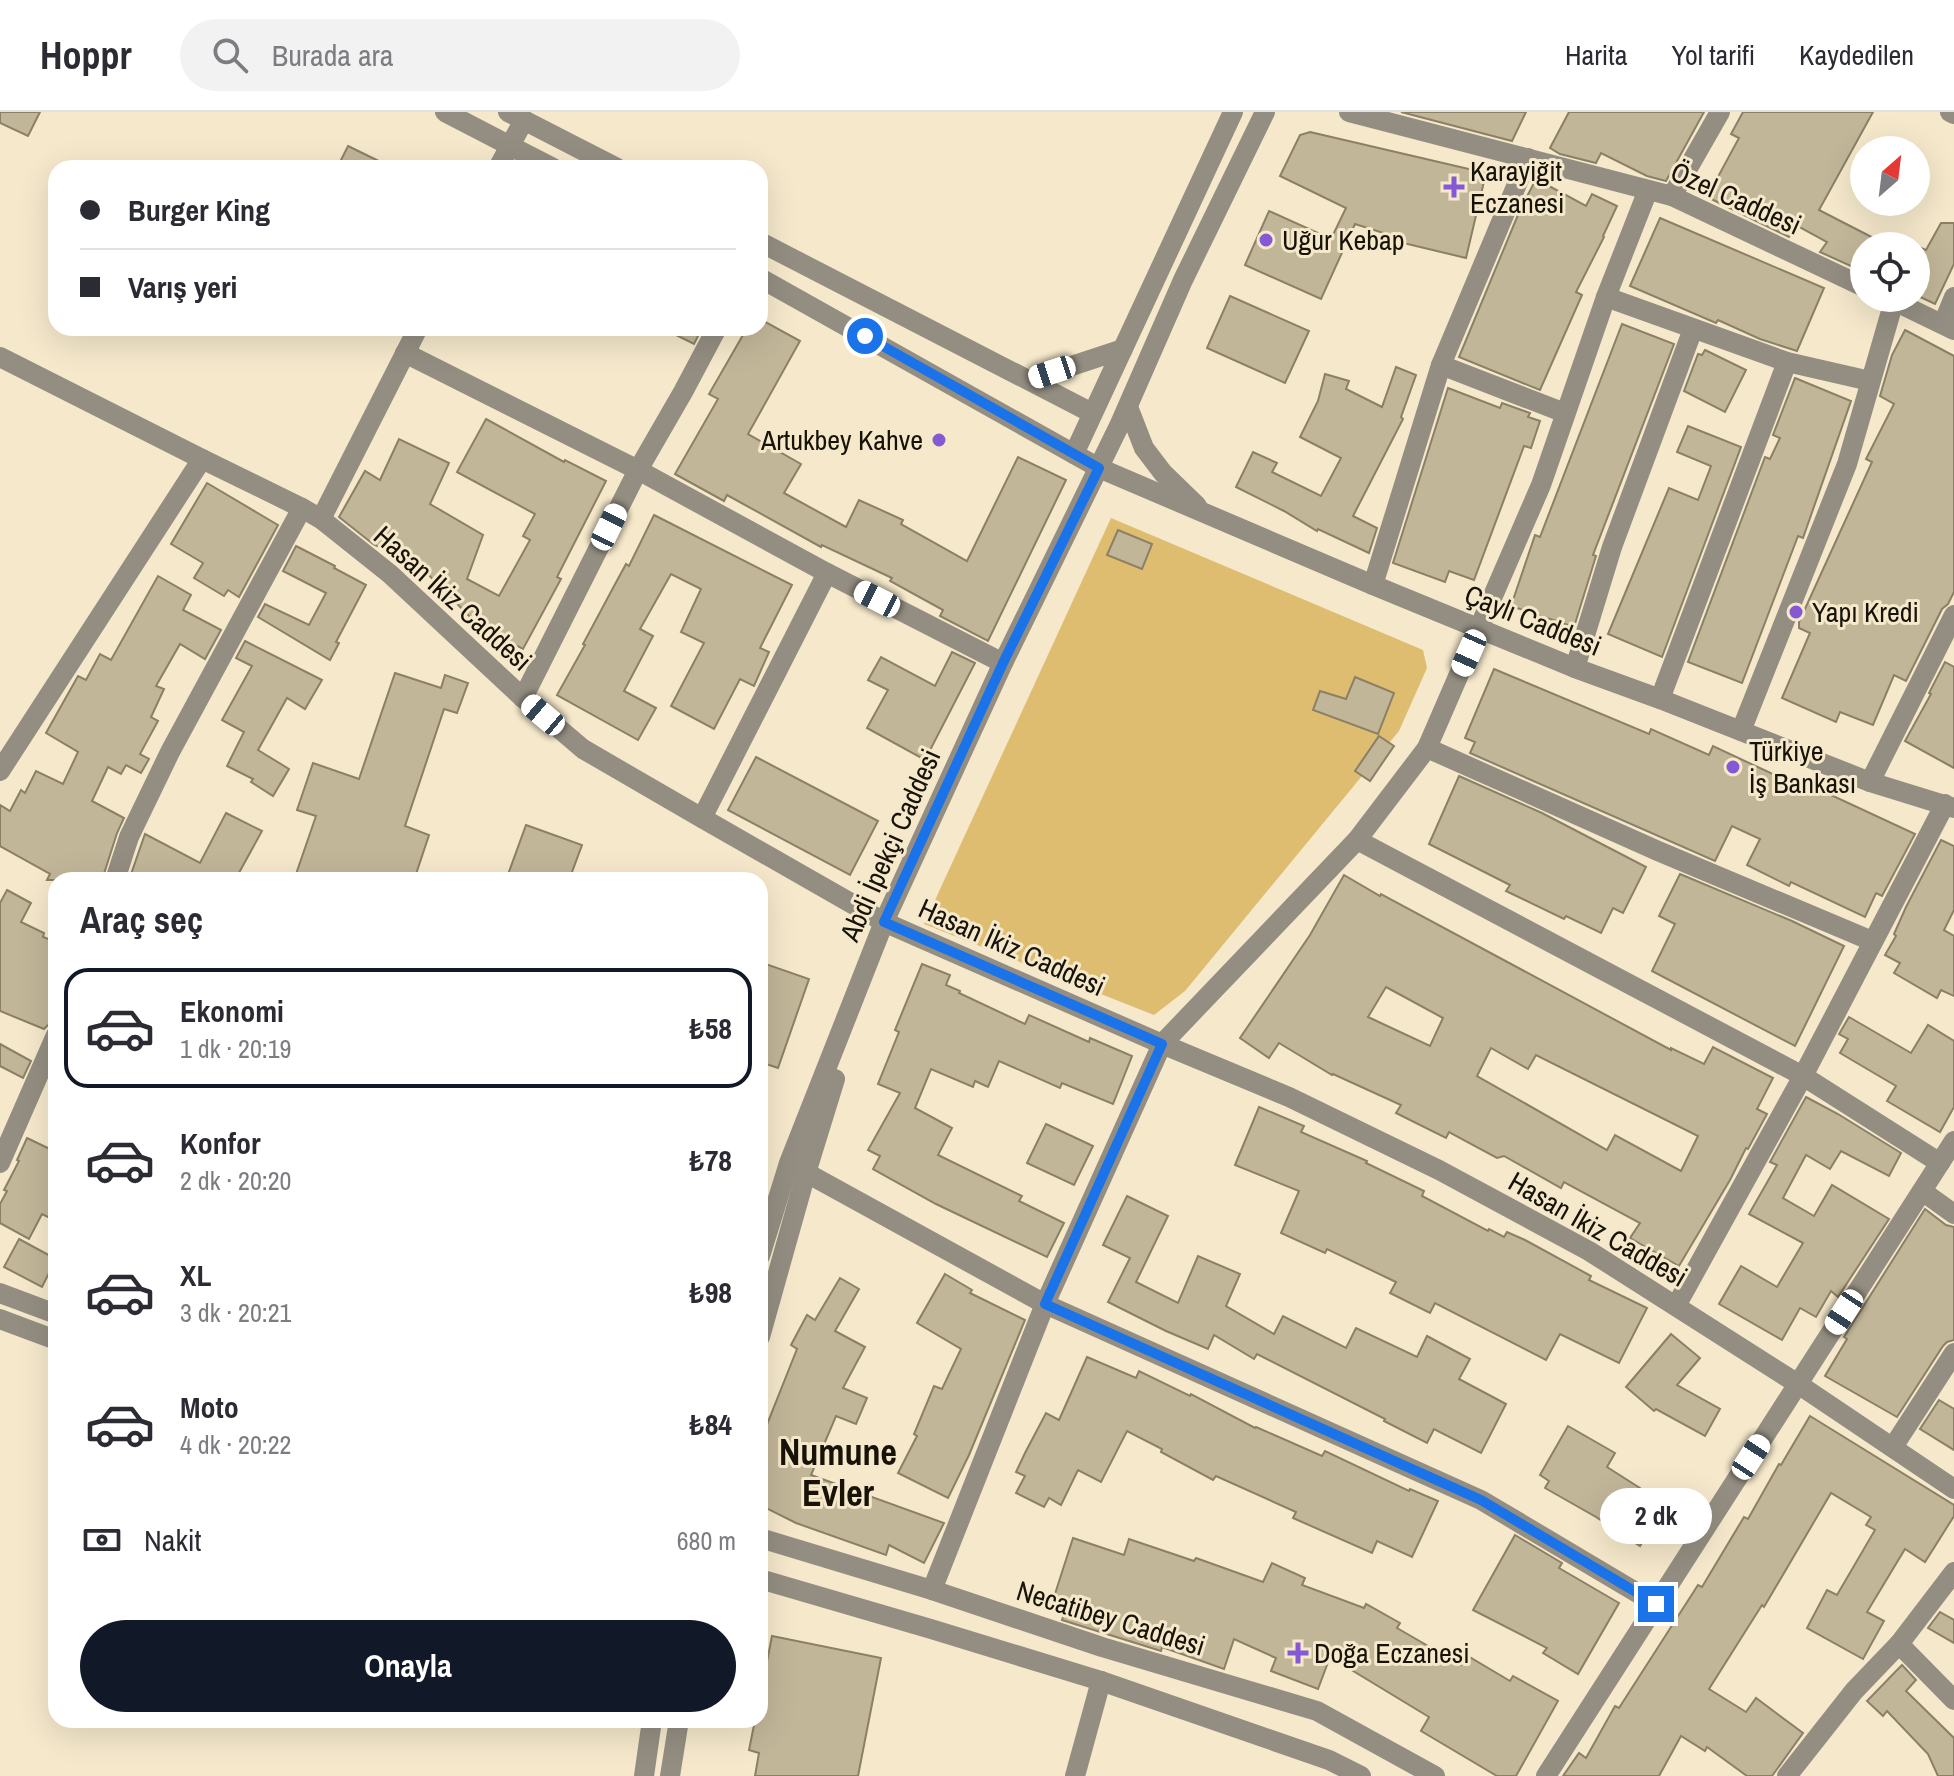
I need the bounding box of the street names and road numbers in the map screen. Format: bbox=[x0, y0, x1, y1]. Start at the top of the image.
street label: Özel Caddesi bbox=[1665, 152, 1807, 244]
street label: Hasan İkiz Caddesi bbox=[366, 517, 540, 679]
street label: Çaylı Caddesi bbox=[1459, 575, 1607, 665]
street label: Abdi İpekçi Caddesi bbox=[830, 743, 949, 948]
street label: Hasan İkiz Caddesi bbox=[913, 889, 1111, 1005]
street label: Hasan İkiz Caddesi bbox=[1502, 1162, 1694, 1296]
street label: Necatibey Caddesi bbox=[1012, 1571, 1210, 1665]

